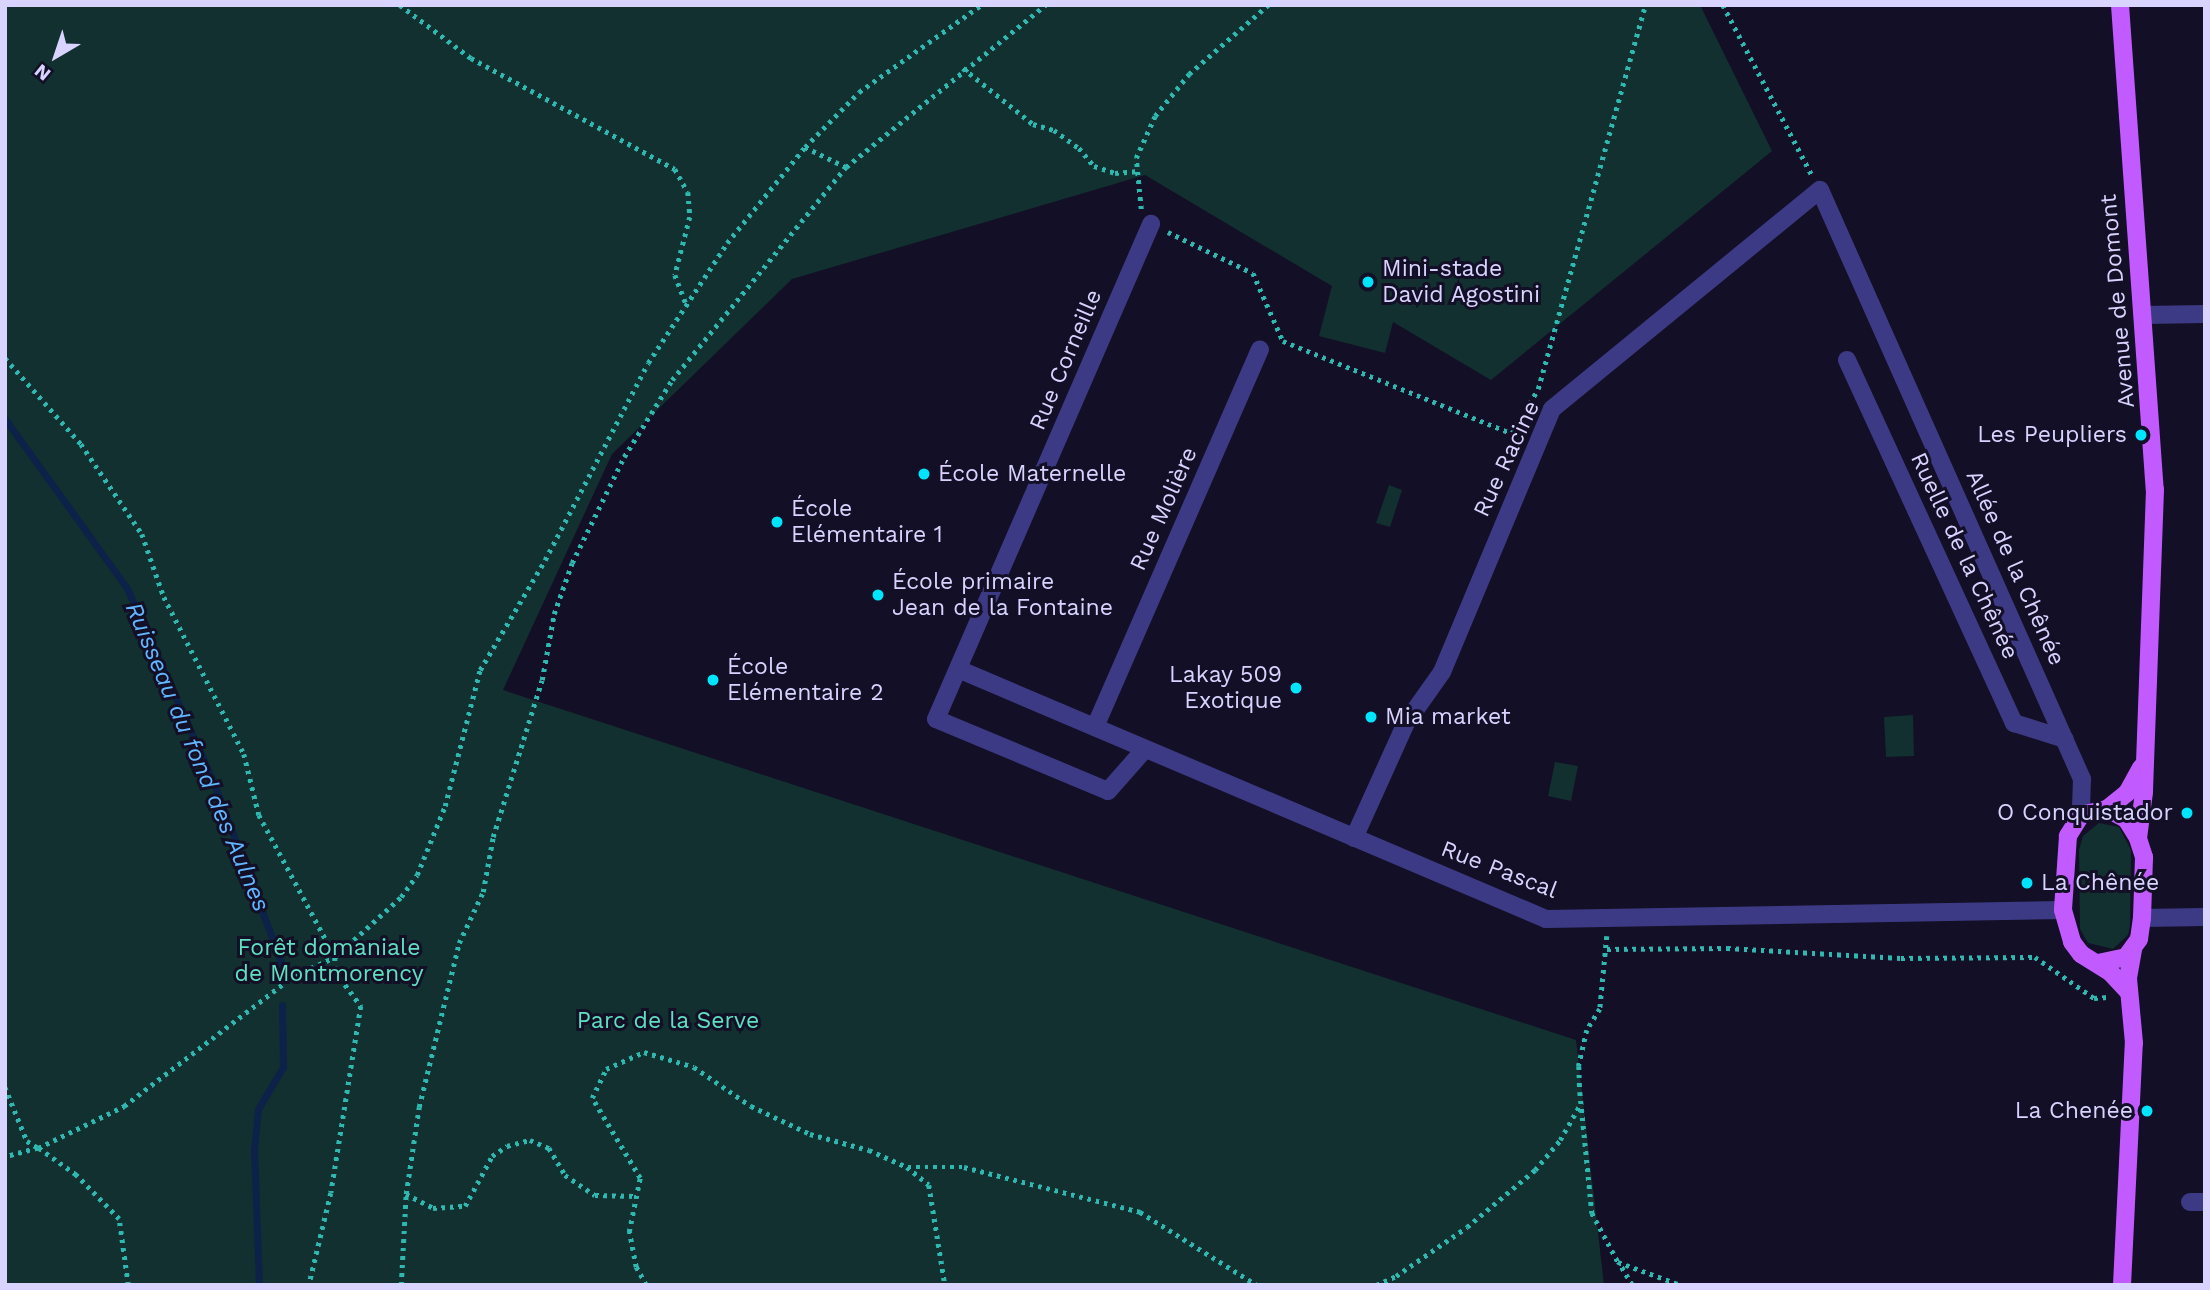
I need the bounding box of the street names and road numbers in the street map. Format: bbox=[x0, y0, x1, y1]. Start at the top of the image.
street label: Avenue de Domont bbox=[2095, 193, 2141, 409]
street label: Rue Corneille bbox=[1024, 285, 1108, 435]
street label: Rue Racine bbox=[1468, 396, 1546, 522]
street label: Rue Molière bbox=[1124, 443, 1204, 575]
street label: Ruelle de la Chênée bbox=[1904, 448, 2024, 664]
street label: Allée de la Chênée bbox=[1959, 466, 2071, 670]
street label: Rue Pascal bbox=[1437, 835, 1561, 905]

